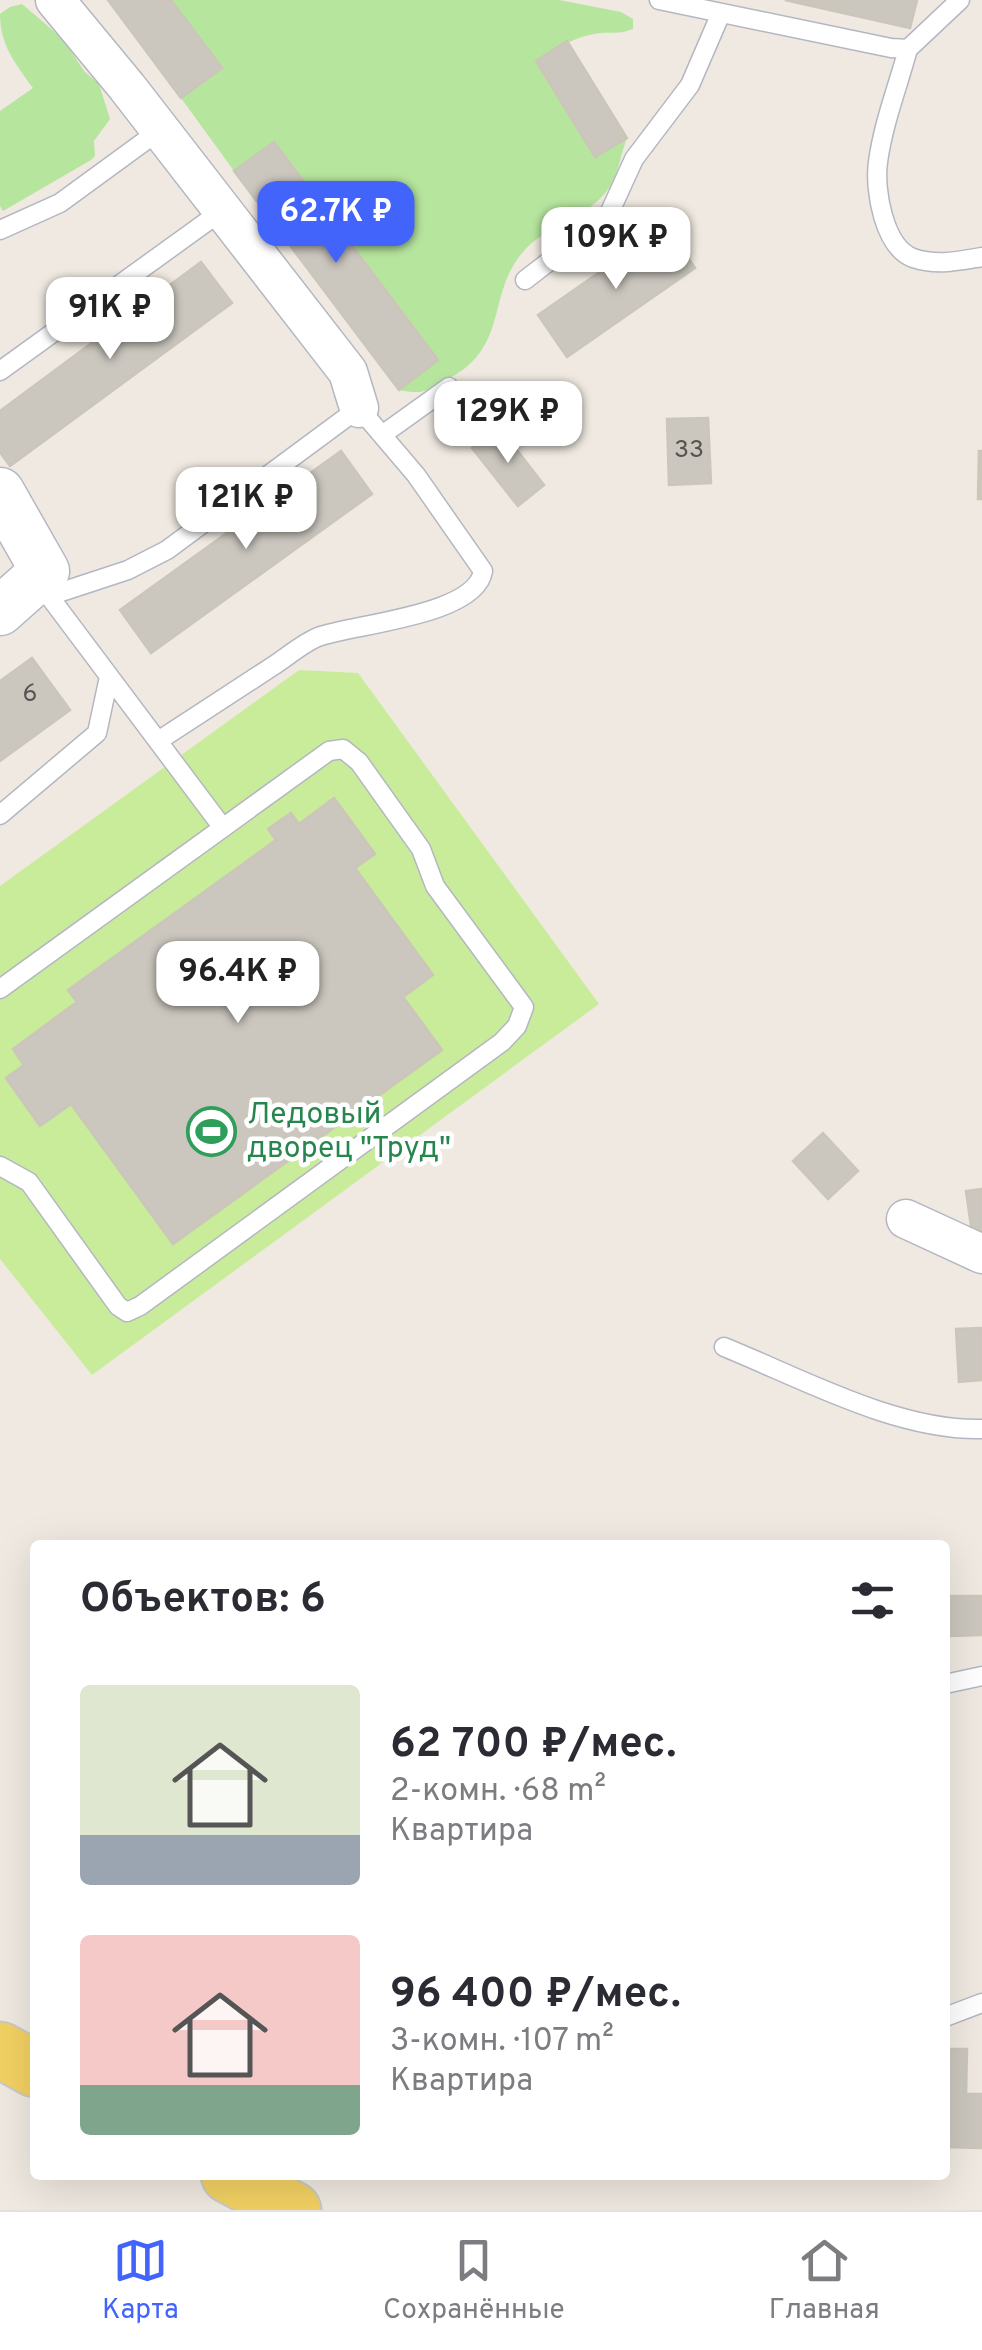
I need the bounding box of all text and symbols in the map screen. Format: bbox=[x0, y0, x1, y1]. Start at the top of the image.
pin: 62.7K ₽ bbox=[244, 181, 428, 266]
text: 62.7K ₽ bbox=[279, 193, 393, 233]
pin: 109K ₽ bbox=[535, 207, 697, 292]
text: 109K ₽ bbox=[563, 219, 669, 259]
pin: 91K ₽ bbox=[40, 277, 180, 362]
text: 91K ₽ bbox=[68, 289, 152, 329]
pin: 129K ₽ bbox=[427, 381, 589, 466]
text: 129K ₽ bbox=[456, 393, 560, 433]
house number: 33 bbox=[674, 435, 704, 467]
pin: 121K ₽ bbox=[165, 467, 327, 552]
text: 121K ₽ bbox=[198, 479, 294, 519]
house number: 6 bbox=[23, 679, 37, 711]
pin: 96.4K ₽ bbox=[146, 941, 330, 1026]
text: 96.4K ₽ bbox=[178, 953, 298, 993]
place label: Ледовый дворец "Труд" bbox=[247, 1097, 451, 1168]
sports icon: Ледовый дворец "Труд" bbox=[186, 1106, 238, 1158]
icon: filters bbox=[845, 1573, 900, 1628]
text: Объектов: 6 bbox=[80, 1574, 326, 1627]
text: 62 700 ₽/мес. bbox=[390, 1719, 677, 1772]
icon: home bbox=[160, 1725, 280, 1845]
text: 2-комн. · 68 m² bbox=[390, 1772, 606, 1812]
text: Квартира bbox=[390, 1812, 533, 1852]
text: 96 400 ₽/мес. bbox=[390, 1969, 681, 2022]
icon: home bbox=[160, 1975, 280, 2095]
text: 3-комн. · 107 m² bbox=[390, 2022, 614, 2062]
text: Квартира bbox=[390, 2062, 533, 2102]
tab: Карта bbox=[102, 2233, 179, 2329]
tab: Сохранённые bbox=[383, 2233, 565, 2329]
tab: Главная bbox=[769, 2233, 880, 2329]

